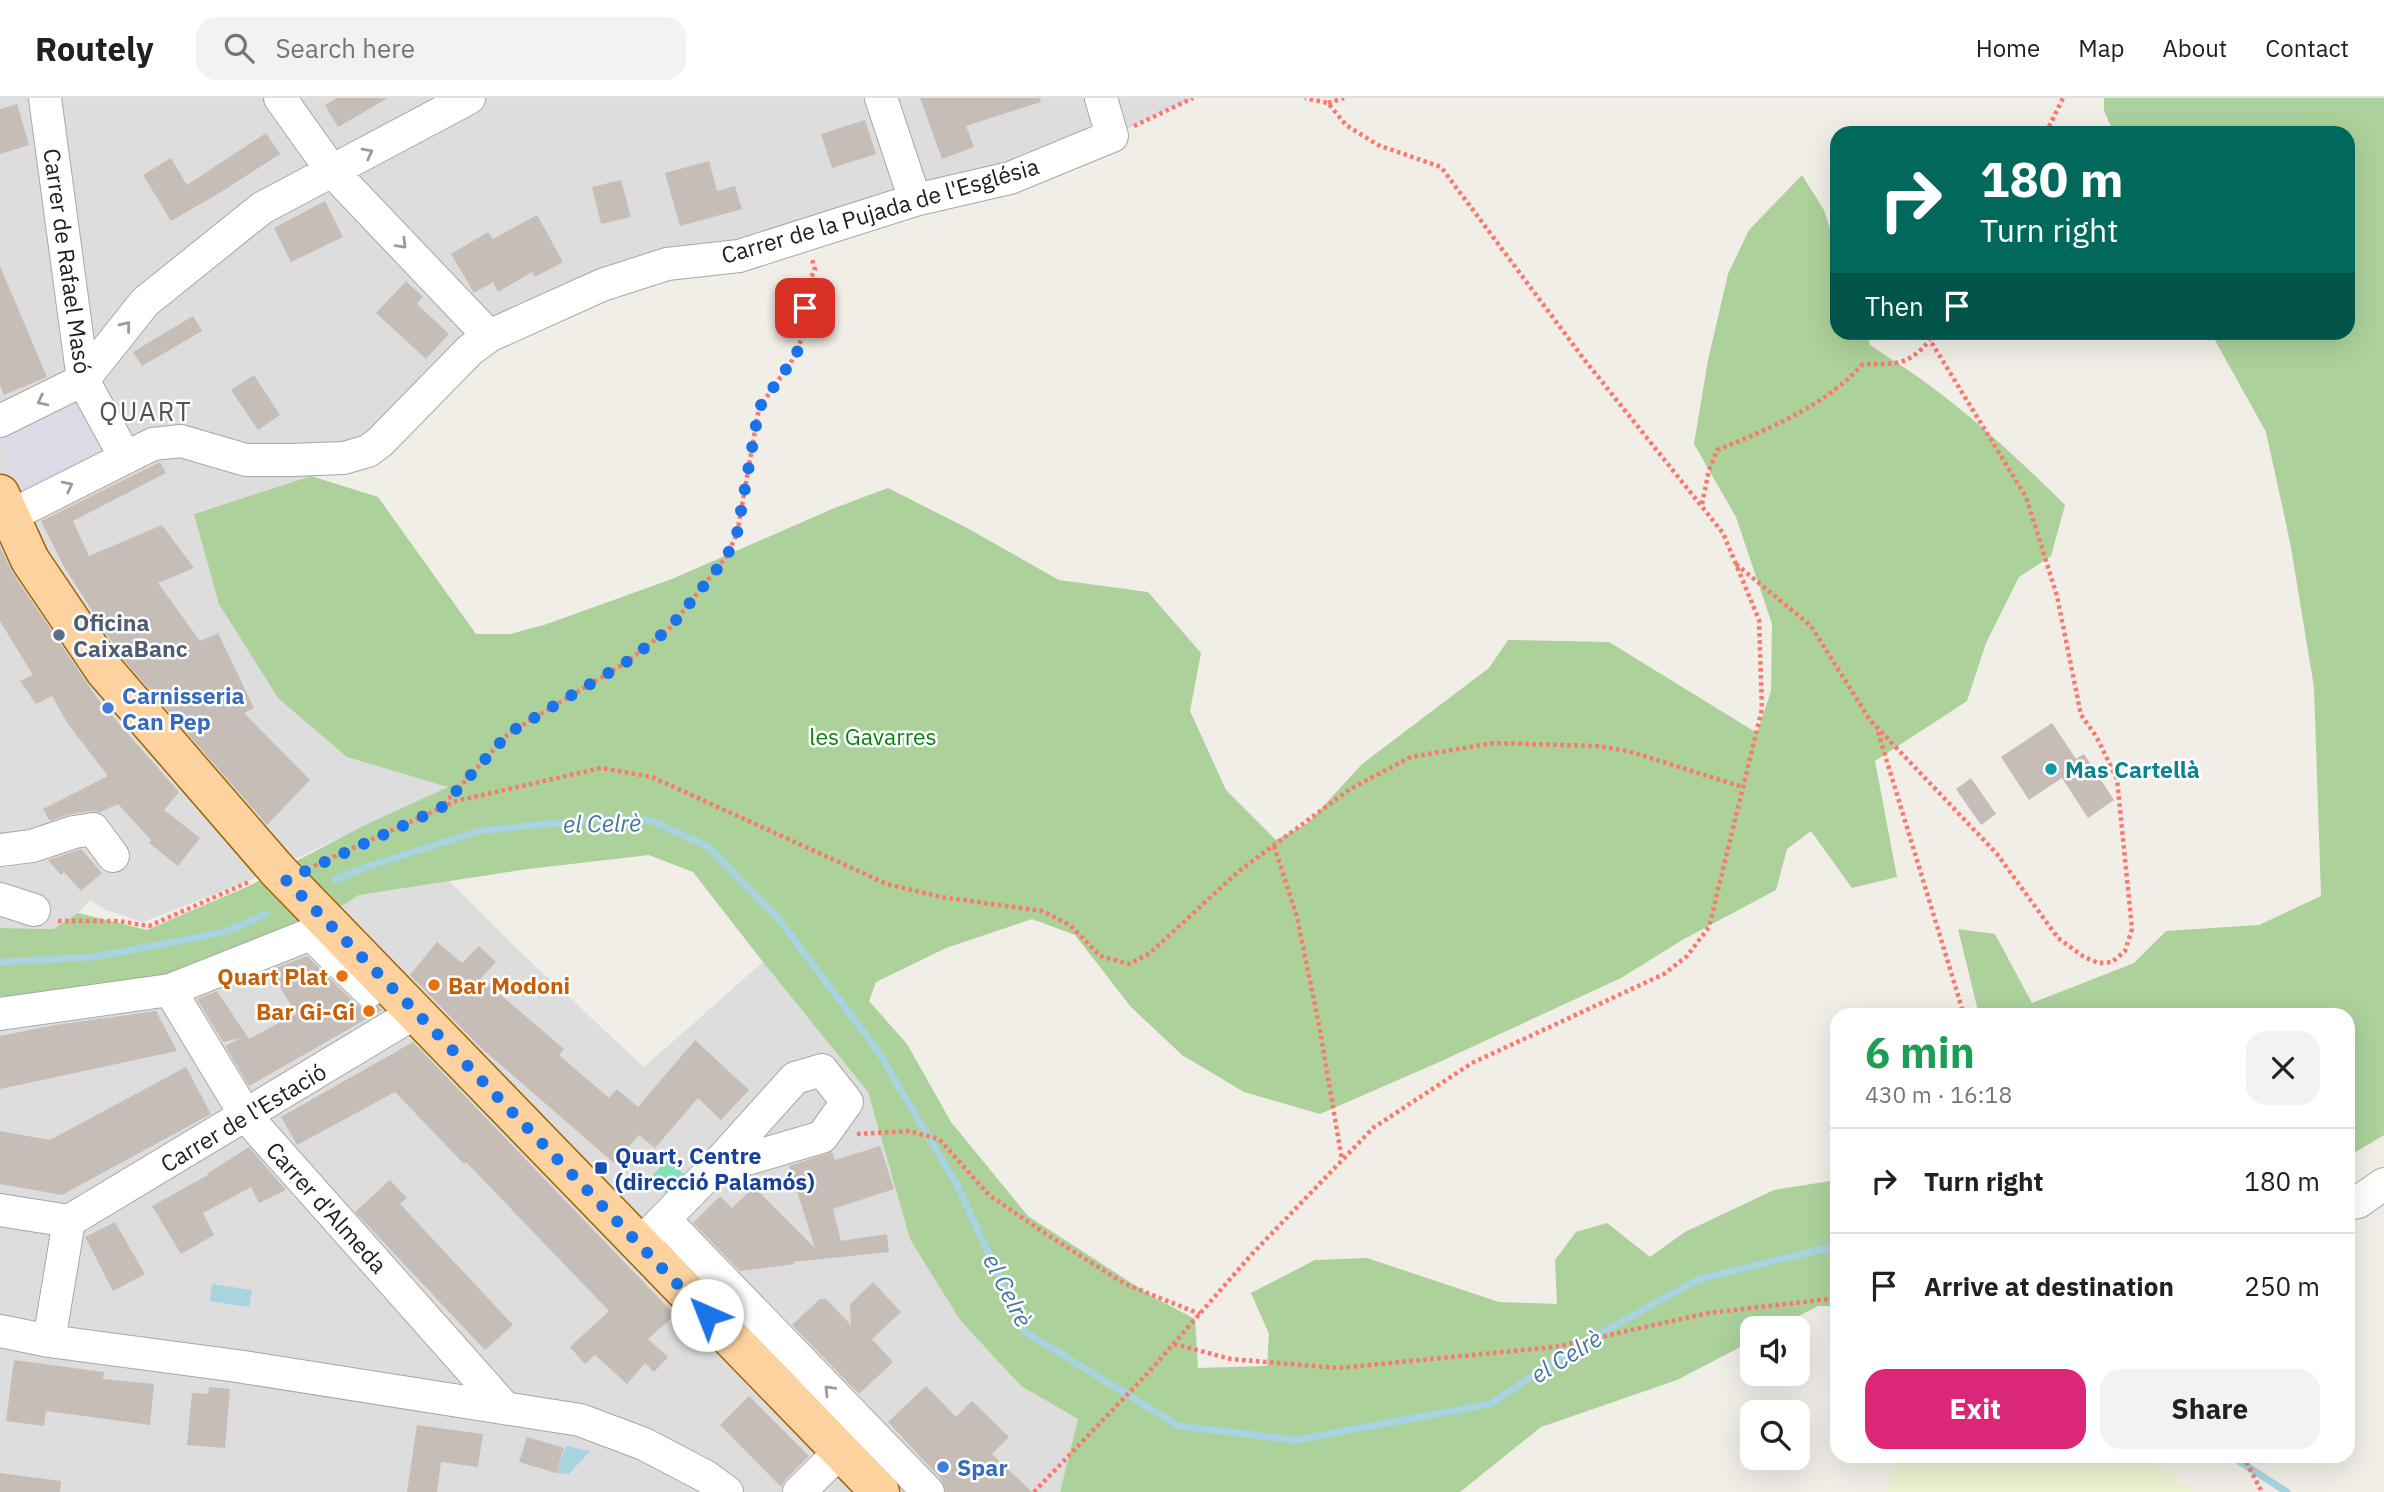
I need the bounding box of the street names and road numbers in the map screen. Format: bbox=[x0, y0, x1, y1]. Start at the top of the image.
street label: Carrer de Rafael Masó bbox=[37, 146, 99, 376]
street label: Carrer de la Pujada de l'Església bbox=[718, 150, 1042, 270]
street label: Carrer de l'Estació bbox=[155, 1056, 331, 1178]
street label: Carrer d'Almeda bbox=[260, 1135, 394, 1279]

